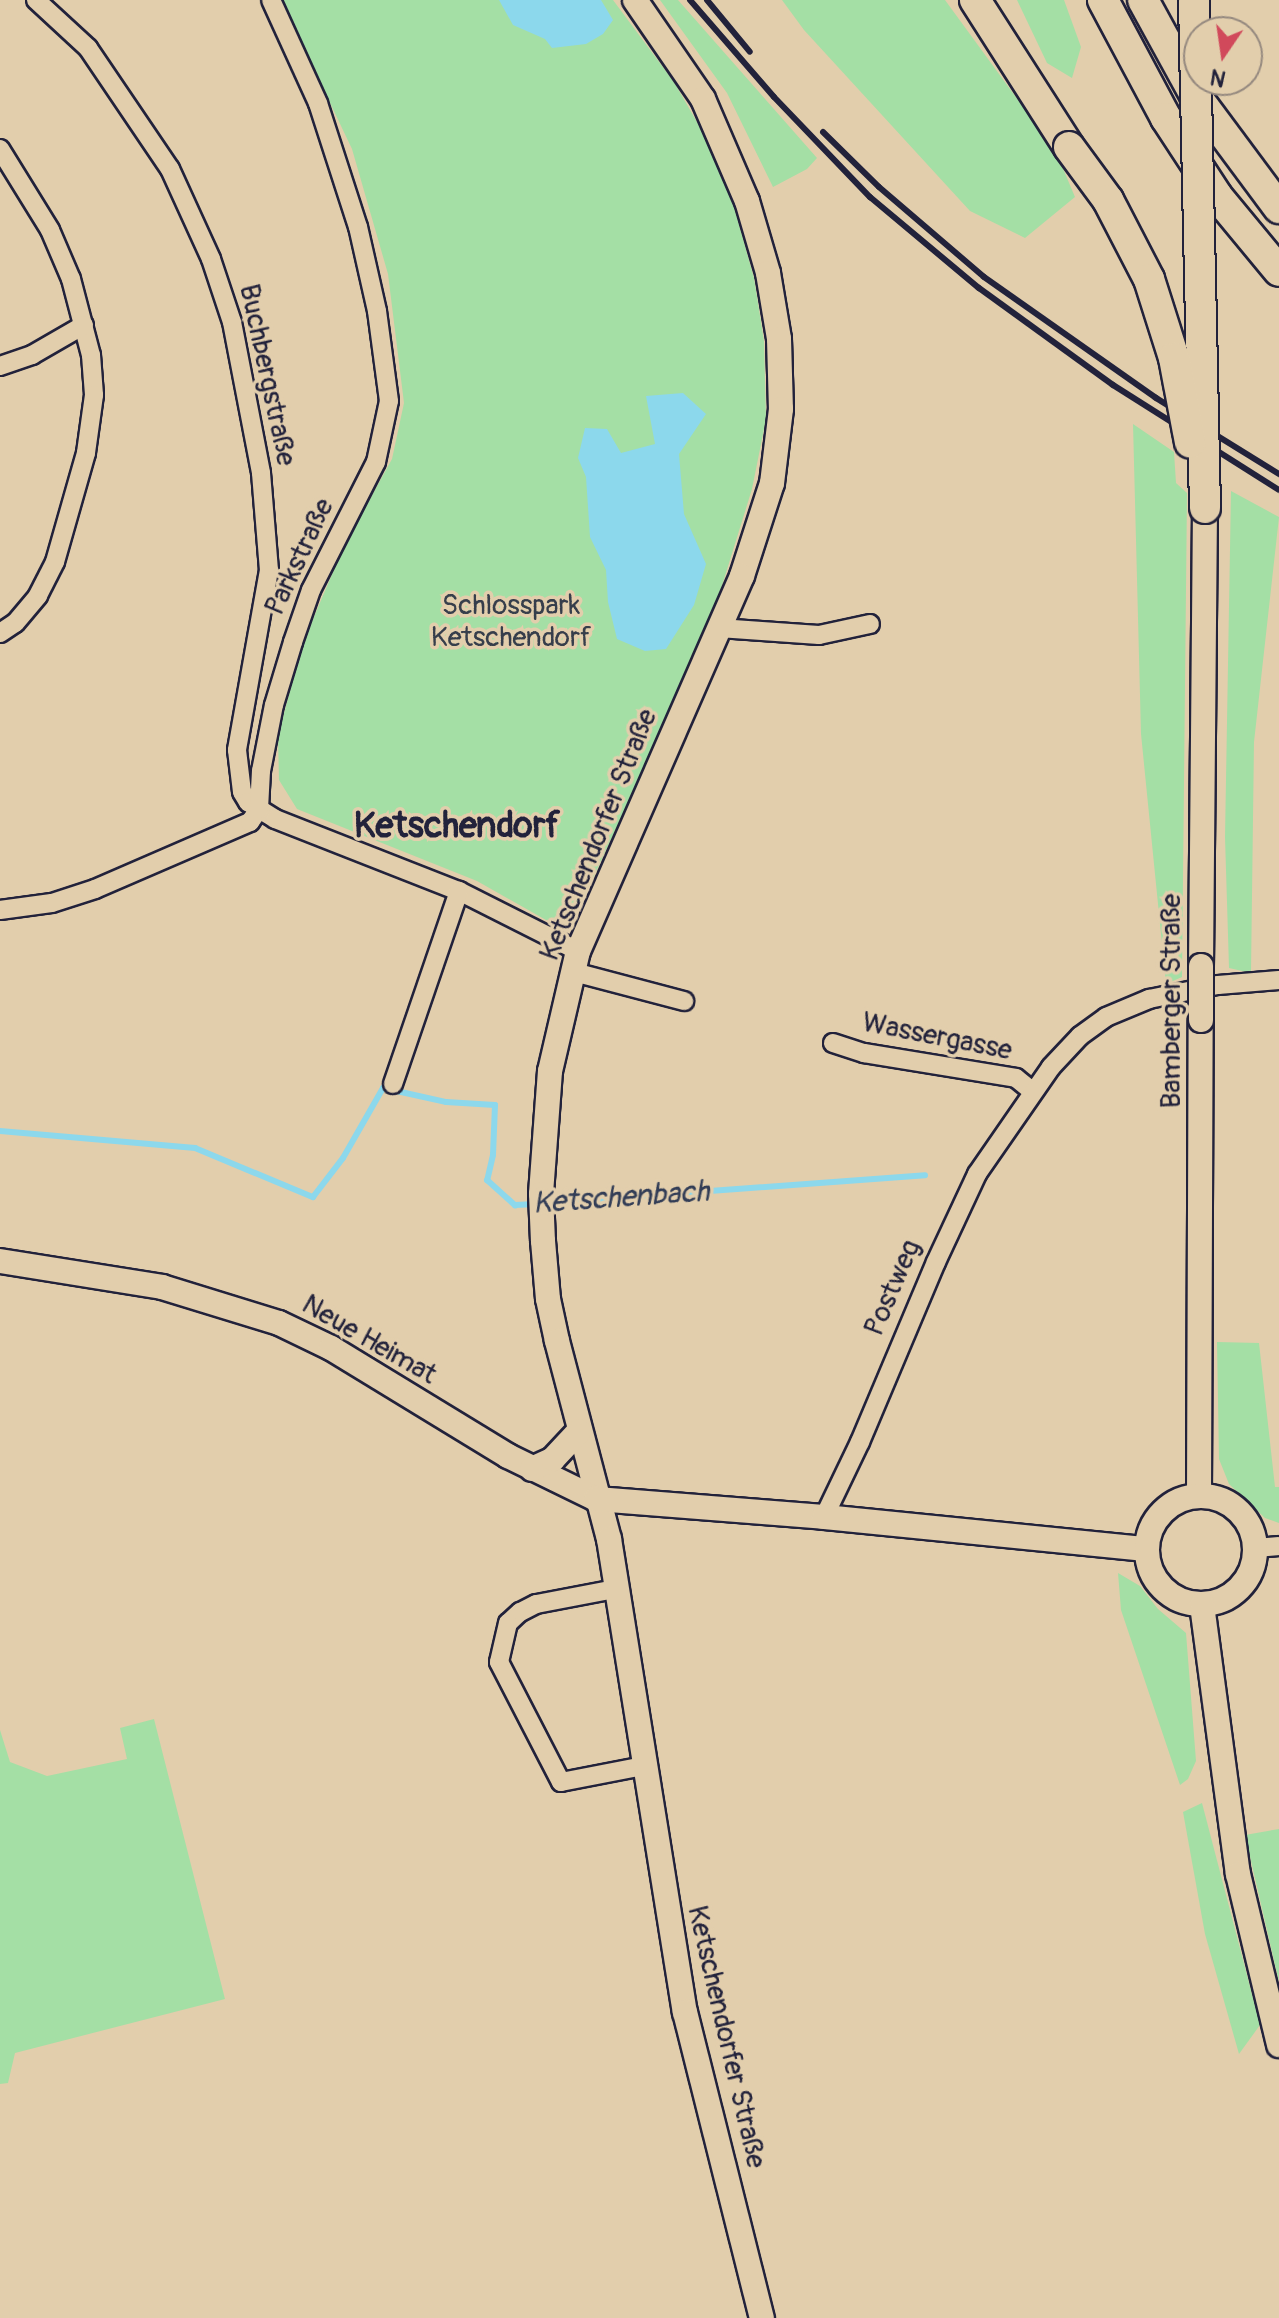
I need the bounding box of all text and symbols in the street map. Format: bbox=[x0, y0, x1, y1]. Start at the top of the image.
north arrow bbox=[1183, 16, 1263, 96]
text: N bbox=[1208, 62, 1228, 93]
street label: Buchbergstraße bbox=[231, 281, 303, 469]
street label: Parkstraße bbox=[258, 493, 342, 621]
park label: Schlosspark Ketschendorf bbox=[431, 589, 591, 655]
street label: Ketschendorfer Straße bbox=[533, 704, 665, 966]
district label: Ketschendorf bbox=[354, 804, 560, 848]
street label: Bamberger Straße bbox=[1155, 894, 1189, 1108]
street label: Wassergasse bbox=[859, 1006, 1015, 1068]
water label: Ketschenbach bbox=[532, 1174, 710, 1222]
street label: Postweg bbox=[858, 1235, 928, 1341]
street label: Neue Heimat bbox=[296, 1288, 442, 1392]
street label: Ketschendorfer Straße bbox=[679, 1902, 773, 2172]

